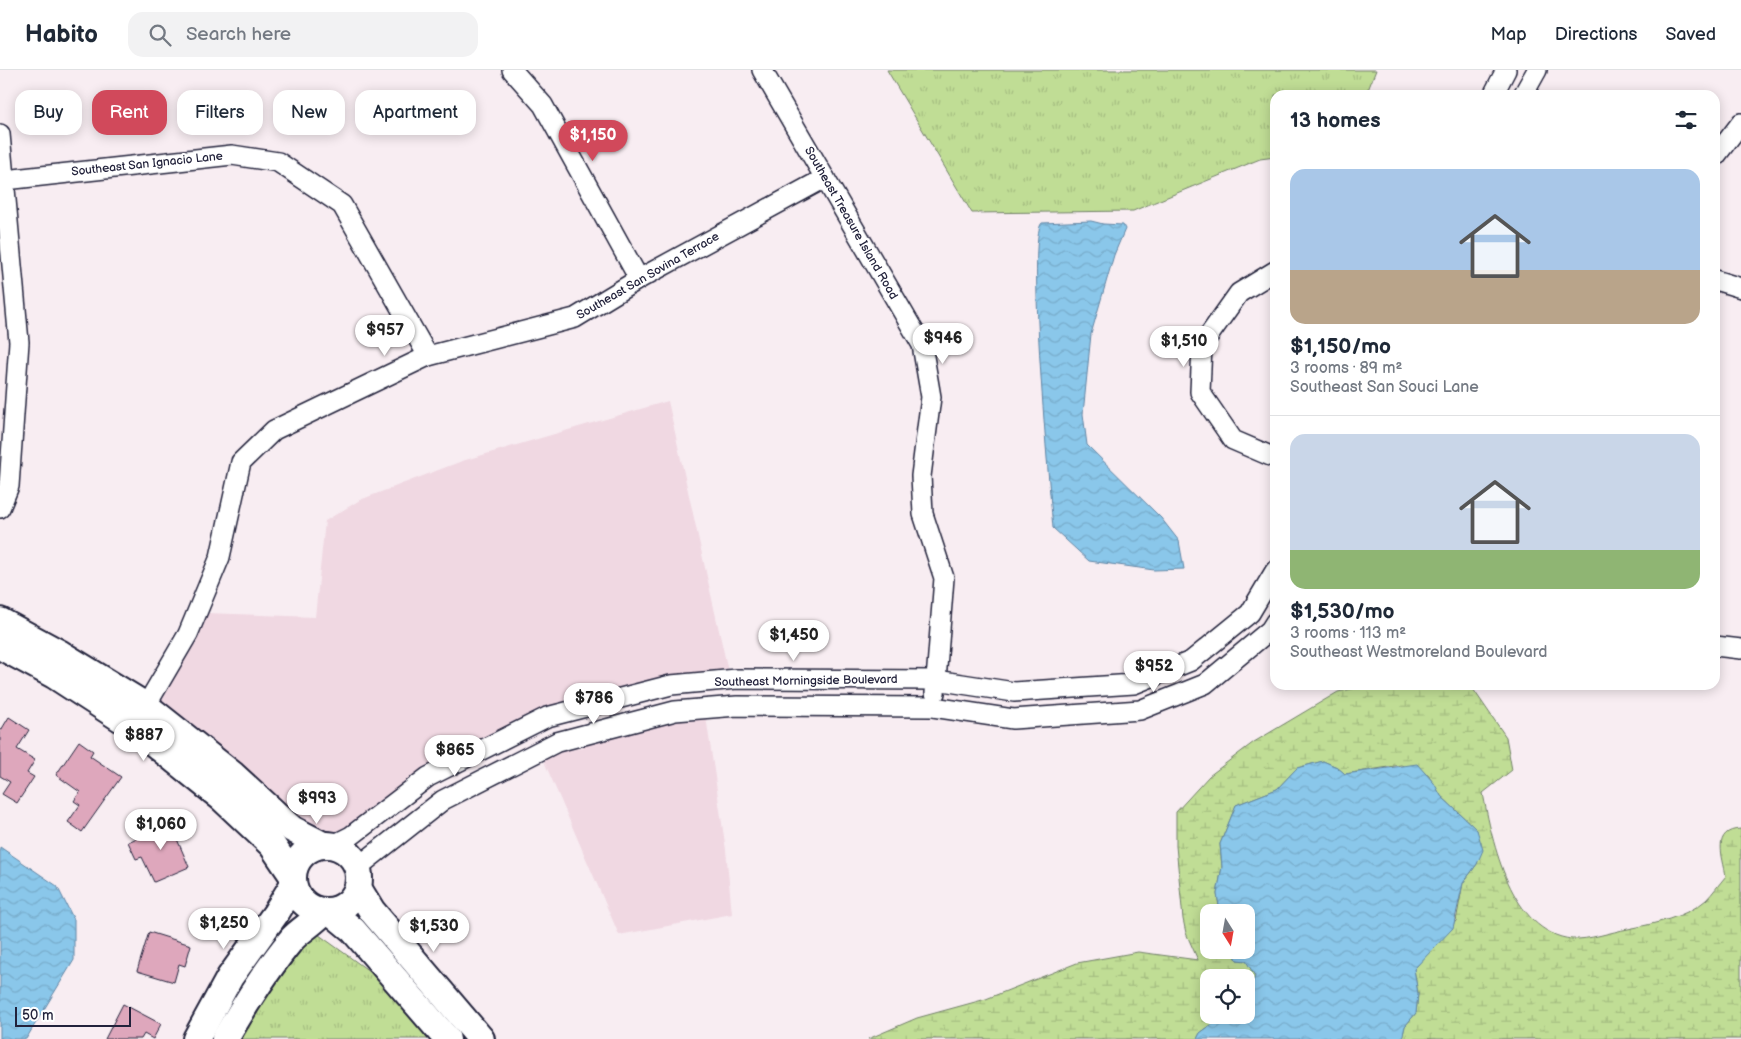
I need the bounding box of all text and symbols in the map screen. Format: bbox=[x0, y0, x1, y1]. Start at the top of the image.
search box bbox=[128, 12, 478, 57]
text: Habito bbox=[25, 20, 98, 49]
icon: search bbox=[146, 21, 174, 49]
text: Search here bbox=[186, 23, 291, 46]
text: Map bbox=[1491, 24, 1527, 45]
text: Directions bbox=[1555, 24, 1637, 45]
text: Saved bbox=[1665, 24, 1716, 45]
chip: Buy bbox=[15, 90, 82, 135]
chip: Rent bbox=[92, 90, 167, 135]
chip: Filters bbox=[177, 90, 263, 135]
chip: New bbox=[273, 90, 345, 135]
chip: Apartment bbox=[355, 90, 476, 135]
icon: filters bbox=[1672, 106, 1700, 134]
text: 13 homes bbox=[1290, 108, 1381, 133]
pin: $1,150 bbox=[552, 119, 634, 162]
text: $1,150 bbox=[570, 126, 616, 145]
street label: Southeast Treasure Island Road bbox=[801, 144, 901, 302]
street label: Southeast San Ignacio Lane bbox=[71, 149, 223, 179]
icon: home bbox=[1450, 201, 1540, 291]
street label: Southeast San Sovina Terrace bbox=[574, 229, 722, 323]
pin: $957 bbox=[355, 314, 415, 357]
text: $957 bbox=[366, 321, 404, 340]
pin: $946 bbox=[913, 322, 973, 365]
pin: $1,510 bbox=[1143, 326, 1225, 368]
text: $946 bbox=[923, 329, 963, 348]
text: $1,510 bbox=[1161, 332, 1207, 351]
text: $1,150/mo bbox=[1290, 334, 1391, 359]
text: 3 rooms · 89 m² bbox=[1290, 359, 1402, 378]
text: Southeast San Souci Lane bbox=[1290, 378, 1479, 397]
icon: home bbox=[1450, 467, 1540, 557]
text: $1,530/mo bbox=[1290, 599, 1395, 624]
pin: $1,450 bbox=[753, 620, 835, 662]
text: 3 rooms · 113 m² bbox=[1290, 624, 1406, 643]
text: $1,450 bbox=[769, 626, 819, 645]
text: Southeast Westmoreland Boulevard bbox=[1290, 643, 1547, 662]
pin: $952 bbox=[1124, 650, 1184, 693]
text: $952 bbox=[1135, 657, 1173, 676]
street label: Southeast Morningside Boulevard bbox=[714, 672, 898, 690]
pin: $786 bbox=[564, 682, 624, 725]
text: $786 bbox=[575, 689, 613, 708]
pin: $887 bbox=[114, 720, 174, 762]
text: $887 bbox=[125, 726, 163, 745]
pin: $865 bbox=[425, 734, 485, 777]
text: $865 bbox=[435, 741, 475, 760]
pin: $993 bbox=[287, 782, 347, 825]
text: $993 bbox=[298, 789, 336, 808]
pin: $1,060 bbox=[120, 808, 202, 851]
text: $1,060 bbox=[136, 815, 186, 834]
north arrow bbox=[1200, 904, 1255, 959]
map controls bbox=[1200, 904, 1255, 1024]
pin: $1,250 bbox=[183, 908, 265, 950]
pin: $1,530 bbox=[393, 910, 475, 953]
text: $1,250 bbox=[199, 914, 249, 933]
text: $1,530 bbox=[409, 917, 459, 936]
button: locate bbox=[1200, 969, 1255, 1024]
scale bar bbox=[15, 1004, 131, 1027]
text: 50 m bbox=[22, 1007, 54, 1024]

